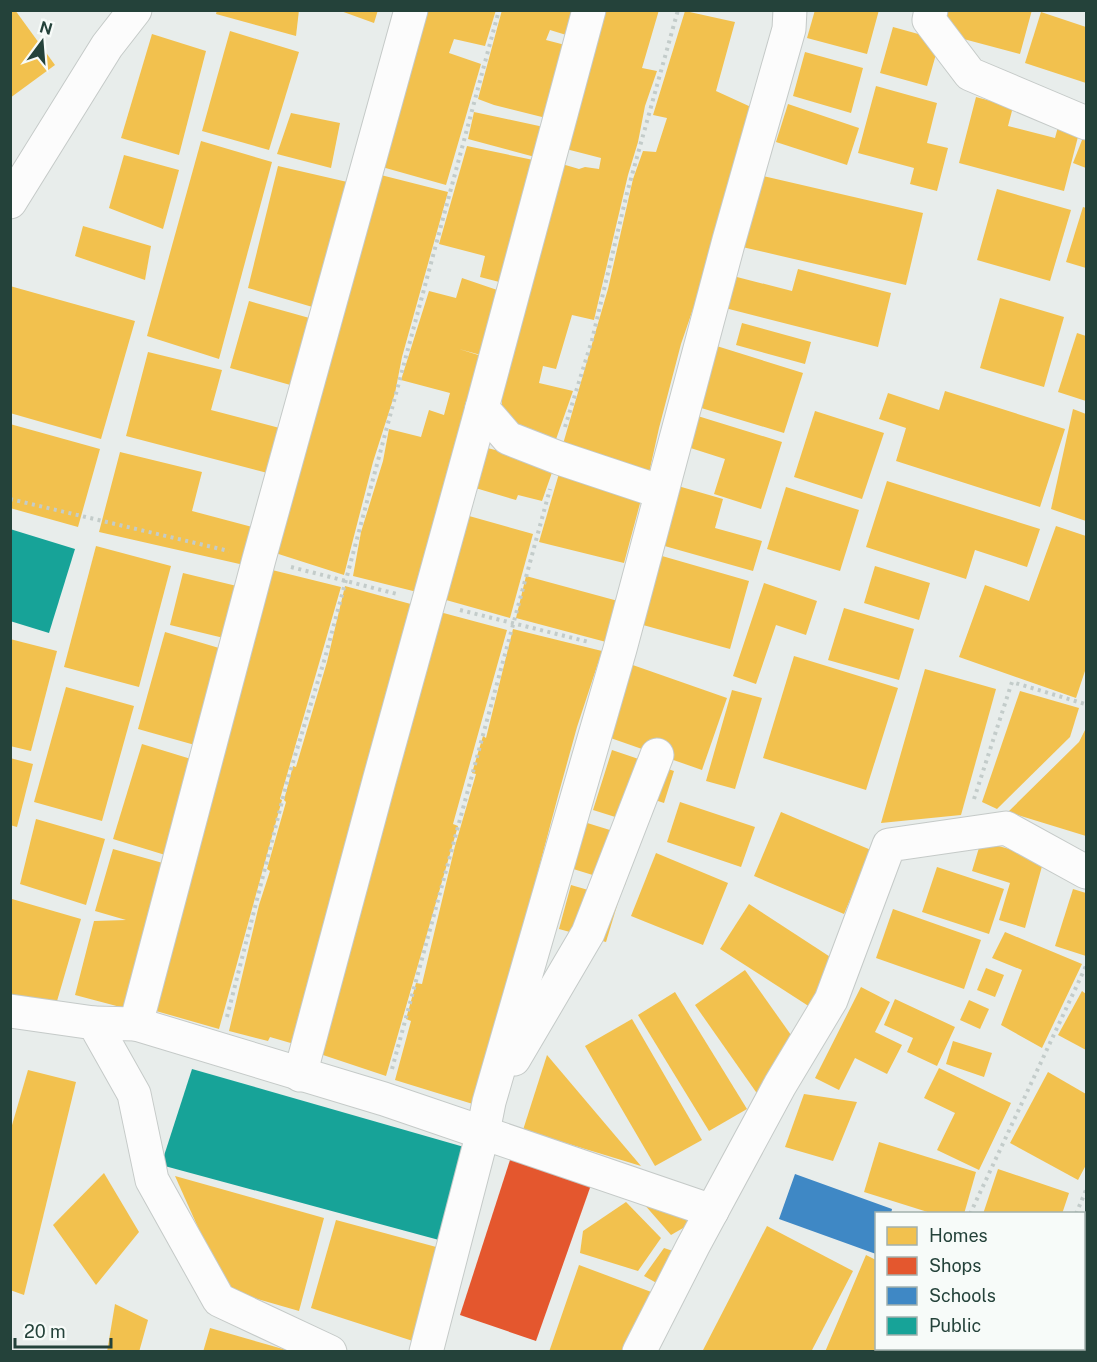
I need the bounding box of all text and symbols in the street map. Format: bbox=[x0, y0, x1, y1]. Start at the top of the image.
north arrow bbox=[12, 12, 72, 72]
text: N bbox=[37, 17, 55, 39]
legend bbox=[875, 1212, 1085, 1350]
text: Homes bbox=[929, 1225, 988, 1246]
text: Shops bbox=[929, 1255, 981, 1276]
text: Schools bbox=[929, 1285, 996, 1306]
scale bar bbox=[15, 1311, 111, 1349]
text: Public bbox=[929, 1315, 981, 1336]
text: 20 m bbox=[24, 1321, 66, 1342]

